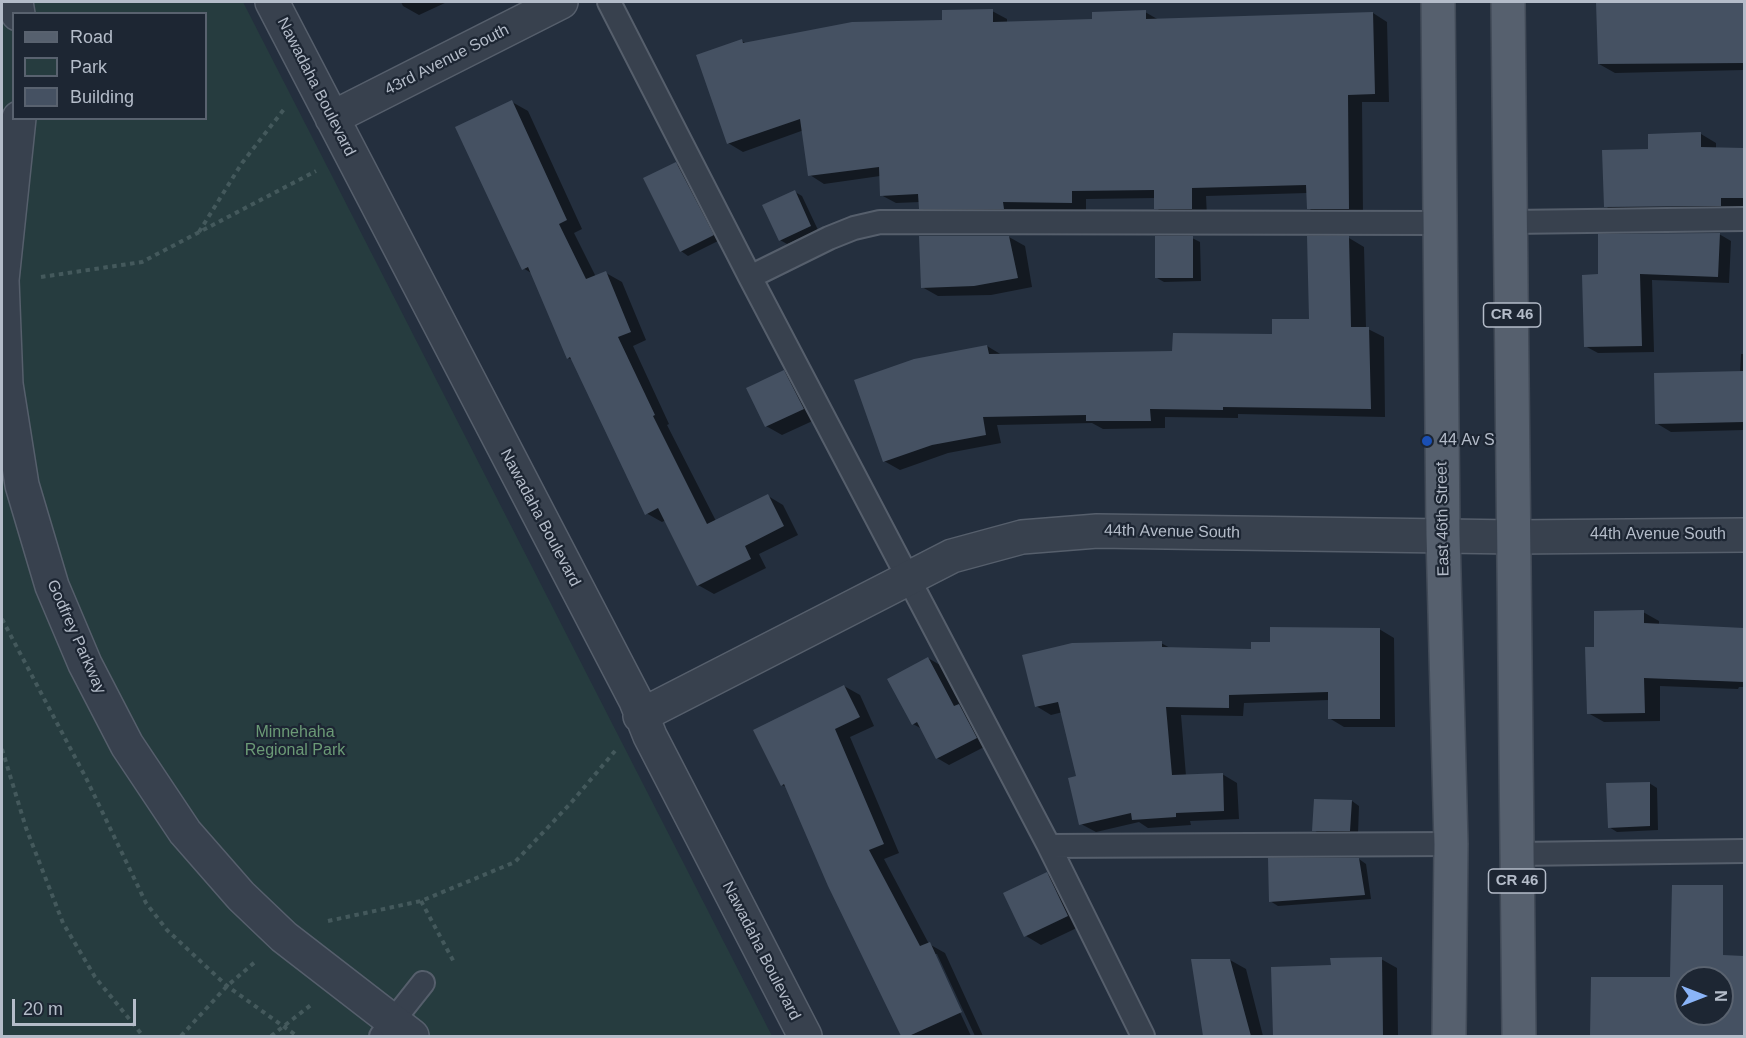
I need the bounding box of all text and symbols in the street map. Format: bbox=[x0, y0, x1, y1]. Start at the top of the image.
legend bbox=[12, 12, 207, 120]
street label: Nawadaha Boulevard bbox=[273, 14, 359, 160]
street label: 43rd Avenue South bbox=[382, 20, 512, 100]
text: Road bbox=[70, 27, 113, 47]
text: Park bbox=[70, 57, 107, 77]
text: Building bbox=[70, 87, 134, 107]
road number: CR 46 bbox=[1484, 303, 1540, 327]
place label: 44 Av S bbox=[1439, 431, 1495, 451]
marker: 44 Av S bbox=[1420, 434, 1434, 448]
street label: Nawadaha Boulevard bbox=[496, 446, 584, 590]
street label: East 46th Street bbox=[1432, 461, 1454, 577]
street label: 44th Avenue South bbox=[1104, 521, 1240, 543]
street label: 44th Avenue South bbox=[1590, 525, 1726, 545]
street label: Godfrey Parkway bbox=[42, 577, 110, 697]
park label: Minnehaha Regional Park bbox=[245, 723, 345, 761]
road number: CR 46 bbox=[1488, 869, 1546, 893]
street label: Nawadaha Boulevard bbox=[718, 878, 804, 1024]
north arrow bbox=[1674, 966, 1734, 1026]
scale bar bbox=[15, 987, 140, 1025]
text: N bbox=[1712, 990, 1729, 1002]
text: 20 m bbox=[23, 999, 63, 1019]

